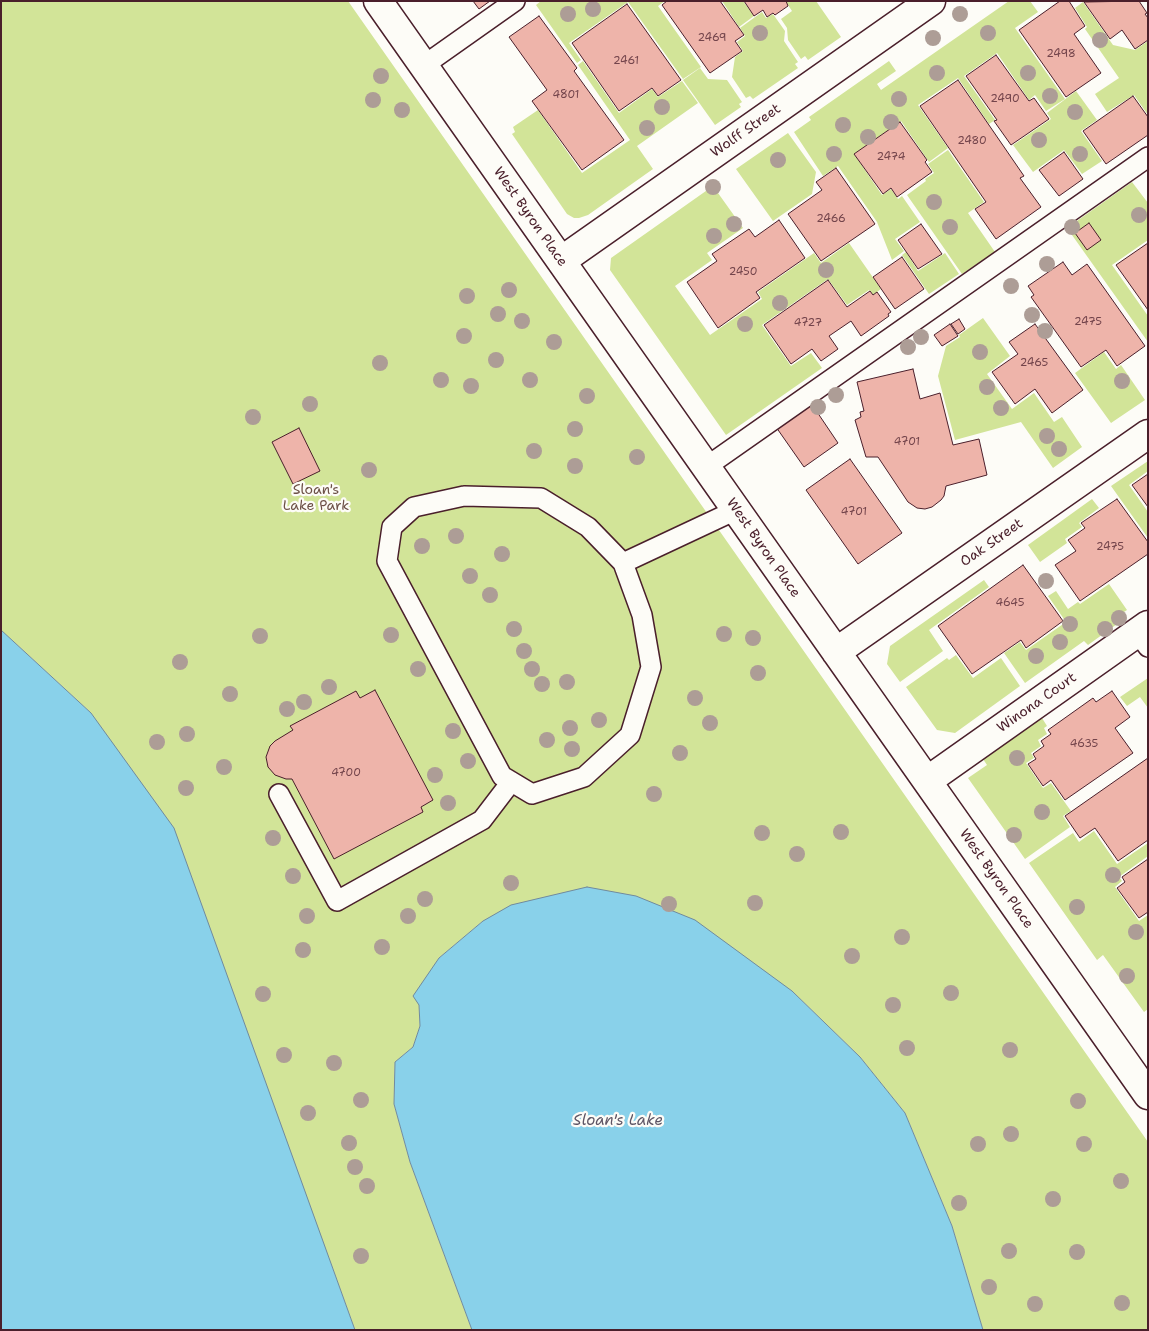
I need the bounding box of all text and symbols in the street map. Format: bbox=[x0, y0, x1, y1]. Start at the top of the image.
house number: 2469 bbox=[697, 31, 727, 45]
house number: 2498 bbox=[1046, 47, 1076, 61]
house number: 2461 bbox=[613, 54, 639, 68]
house number: 4801 bbox=[553, 88, 579, 102]
house number: 2490 bbox=[990, 92, 1020, 106]
street label: Wolff Street bbox=[708, 101, 784, 161]
house number: 2480 bbox=[957, 134, 987, 148]
house number: 2474 bbox=[877, 150, 905, 164]
street label: West Byron Place bbox=[489, 164, 571, 270]
house number: 2466 bbox=[816, 212, 846, 226]
house number: 2450 bbox=[729, 265, 757, 279]
house number: 2475 bbox=[1074, 315, 1102, 329]
house number: 4727 bbox=[794, 316, 822, 330]
house number: 2465 bbox=[1020, 356, 1048, 370]
house number: 4701 bbox=[894, 435, 920, 449]
park label: Sloan's Lake Park bbox=[283, 482, 349, 514]
street label: West Byron Place bbox=[722, 495, 804, 601]
house number: 4701 bbox=[841, 505, 867, 519]
street label: Oak Street bbox=[957, 515, 1027, 571]
house number: 2475 bbox=[1096, 540, 1124, 554]
house number: 4645 bbox=[996, 596, 1024, 610]
street label: Winona Court bbox=[994, 669, 1080, 737]
house number: 4635 bbox=[1070, 737, 1098, 751]
house number: 4700 bbox=[331, 766, 361, 780]
street label: West Byron Place bbox=[955, 826, 1037, 932]
water label: Sloan's Lake bbox=[573, 1112, 663, 1130]

